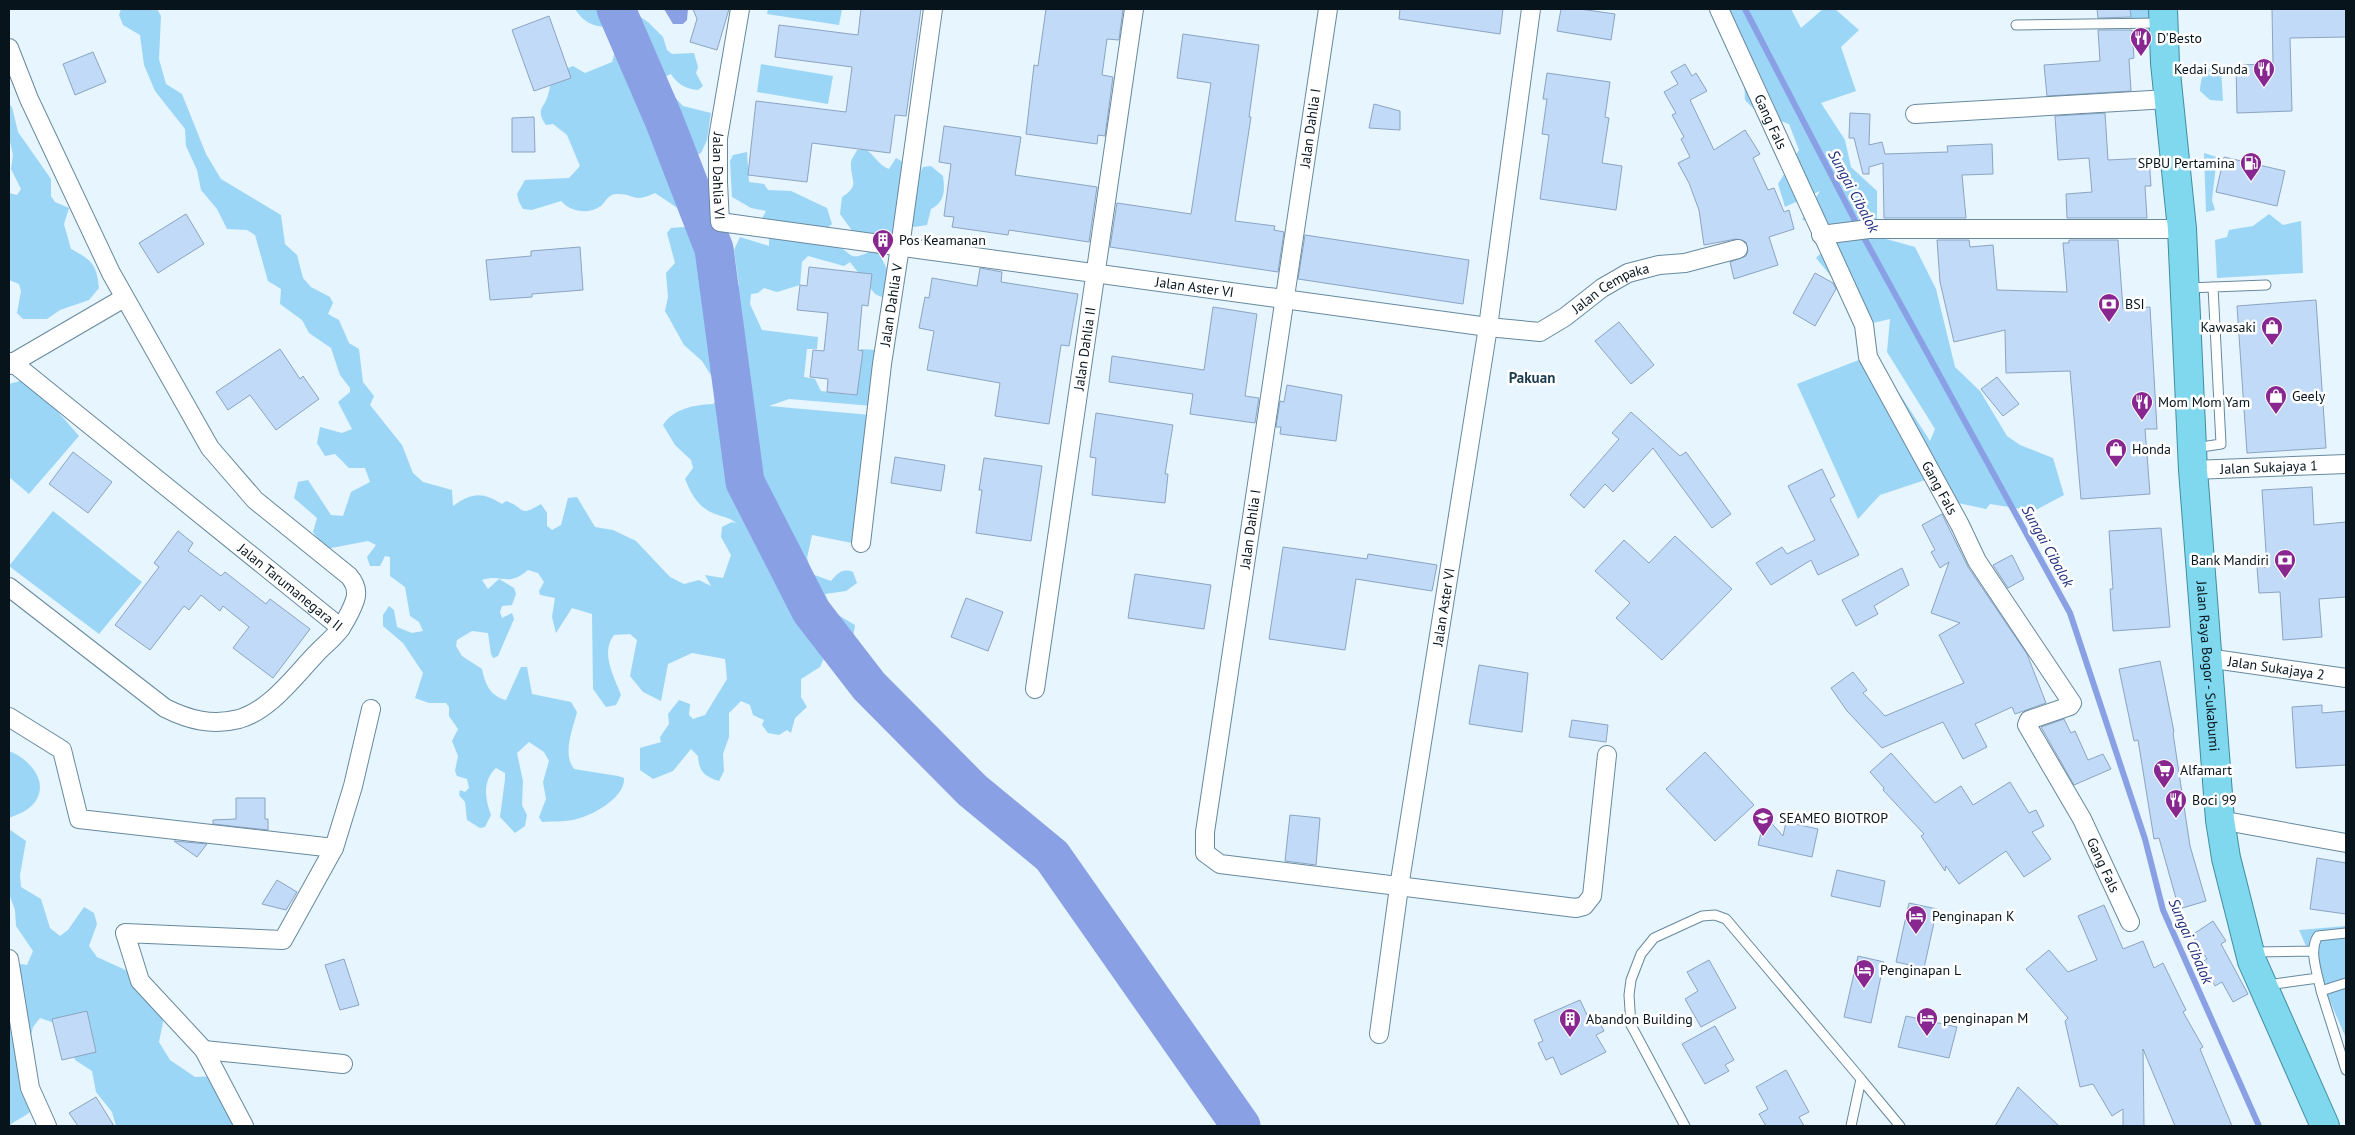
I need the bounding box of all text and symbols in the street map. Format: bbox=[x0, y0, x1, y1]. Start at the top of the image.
restaurant icon: D'Besto bbox=[2129, 26, 2153, 57]
place label: D'Besto bbox=[2157, 29, 2202, 47]
restaurant icon: Kedai Sunda bbox=[2252, 57, 2276, 88]
place label: Kedai Sunda bbox=[2174, 60, 2248, 78]
street label: Jalan Dahlia I bbox=[1295, 87, 1324, 170]
street label: Gang Fals bbox=[1750, 91, 1791, 152]
street label: Jalan Dahlia VI bbox=[709, 130, 729, 220]
water label: Sungai Cibalok bbox=[1824, 146, 1884, 237]
fuel station icon: SPBU Pertamina bbox=[2239, 151, 2263, 182]
place label: SPBU Pertamina bbox=[2138, 154, 2235, 172]
building icon: Pos Keamanan bbox=[871, 228, 895, 259]
place label: Pos Keamanan bbox=[899, 231, 986, 249]
street label: Jalan Cempaka bbox=[1567, 259, 1651, 318]
street label: Jalan Dahlia V bbox=[876, 262, 906, 348]
street label: Jalan Aster VI bbox=[1153, 272, 1235, 301]
bank icon: BSI bbox=[2097, 292, 2121, 323]
place label: BSI bbox=[2125, 295, 2145, 313]
street label: Jalan Dahlia II bbox=[1069, 306, 1100, 392]
shop icon: Kawasaki bbox=[2260, 315, 2284, 346]
place label: Kawasaki bbox=[2200, 318, 2256, 336]
district label: Pakuan bbox=[1509, 368, 1555, 387]
shop icon: Geely bbox=[2264, 384, 2288, 415]
place label: Geely bbox=[2292, 387, 2326, 405]
restaurant icon: Mom Mom Yam bbox=[2130, 390, 2154, 421]
place label: Mom Mom Yam bbox=[2158, 393, 2250, 411]
shop icon: Honda bbox=[2104, 437, 2128, 468]
place label: Honda bbox=[2132, 440, 2171, 458]
street label: Jalan Sukajaya 1 bbox=[2219, 456, 2318, 478]
street label: Gang Fals bbox=[1918, 458, 1962, 518]
street label: Jalan Dahlia I bbox=[1235, 488, 1264, 571]
water label: Sungai Cibalok bbox=[2018, 502, 2079, 591]
street label: Jalan Tarumanegara II bbox=[234, 539, 346, 635]
bank icon: Bank Mandiri bbox=[2273, 548, 2297, 579]
place label: Bank Mandiri bbox=[2191, 551, 2269, 569]
street label: Jalan Aster VI bbox=[1428, 566, 1459, 648]
street label: Jalan Raya Bogor - Sukabumi bbox=[2193, 580, 2224, 752]
street label: Jalan Sukajaya 2 bbox=[2226, 652, 2326, 684]
supermarket icon: Alfamart bbox=[2152, 758, 2176, 789]
place label: Alfamart bbox=[2180, 761, 2232, 779]
restaurant icon: Boci 99 bbox=[2164, 788, 2188, 819]
place label: Boci 99 bbox=[2192, 791, 2237, 809]
school or university icon: SEAMEO BIOTROP bbox=[1751, 806, 1775, 837]
place label: SEAMEO BIOTROP bbox=[1779, 809, 1888, 827]
street label: Gang Fals bbox=[2083, 835, 2124, 895]
water label: Sungai Cibalok bbox=[2164, 895, 2218, 988]
hotel icon: Penginapan K bbox=[1904, 904, 1928, 935]
place label: Penginapan K bbox=[1932, 907, 2015, 925]
hotel icon: Penginapan L bbox=[1852, 958, 1876, 989]
place label: Penginapan L bbox=[1880, 961, 1961, 979]
hotel icon: penginapan M bbox=[1915, 1006, 1939, 1037]
building icon: Abandon Building bbox=[1558, 1007, 1582, 1038]
place label: penginapan M bbox=[1943, 1009, 2028, 1027]
place label: Abandon Building bbox=[1586, 1010, 1693, 1028]

